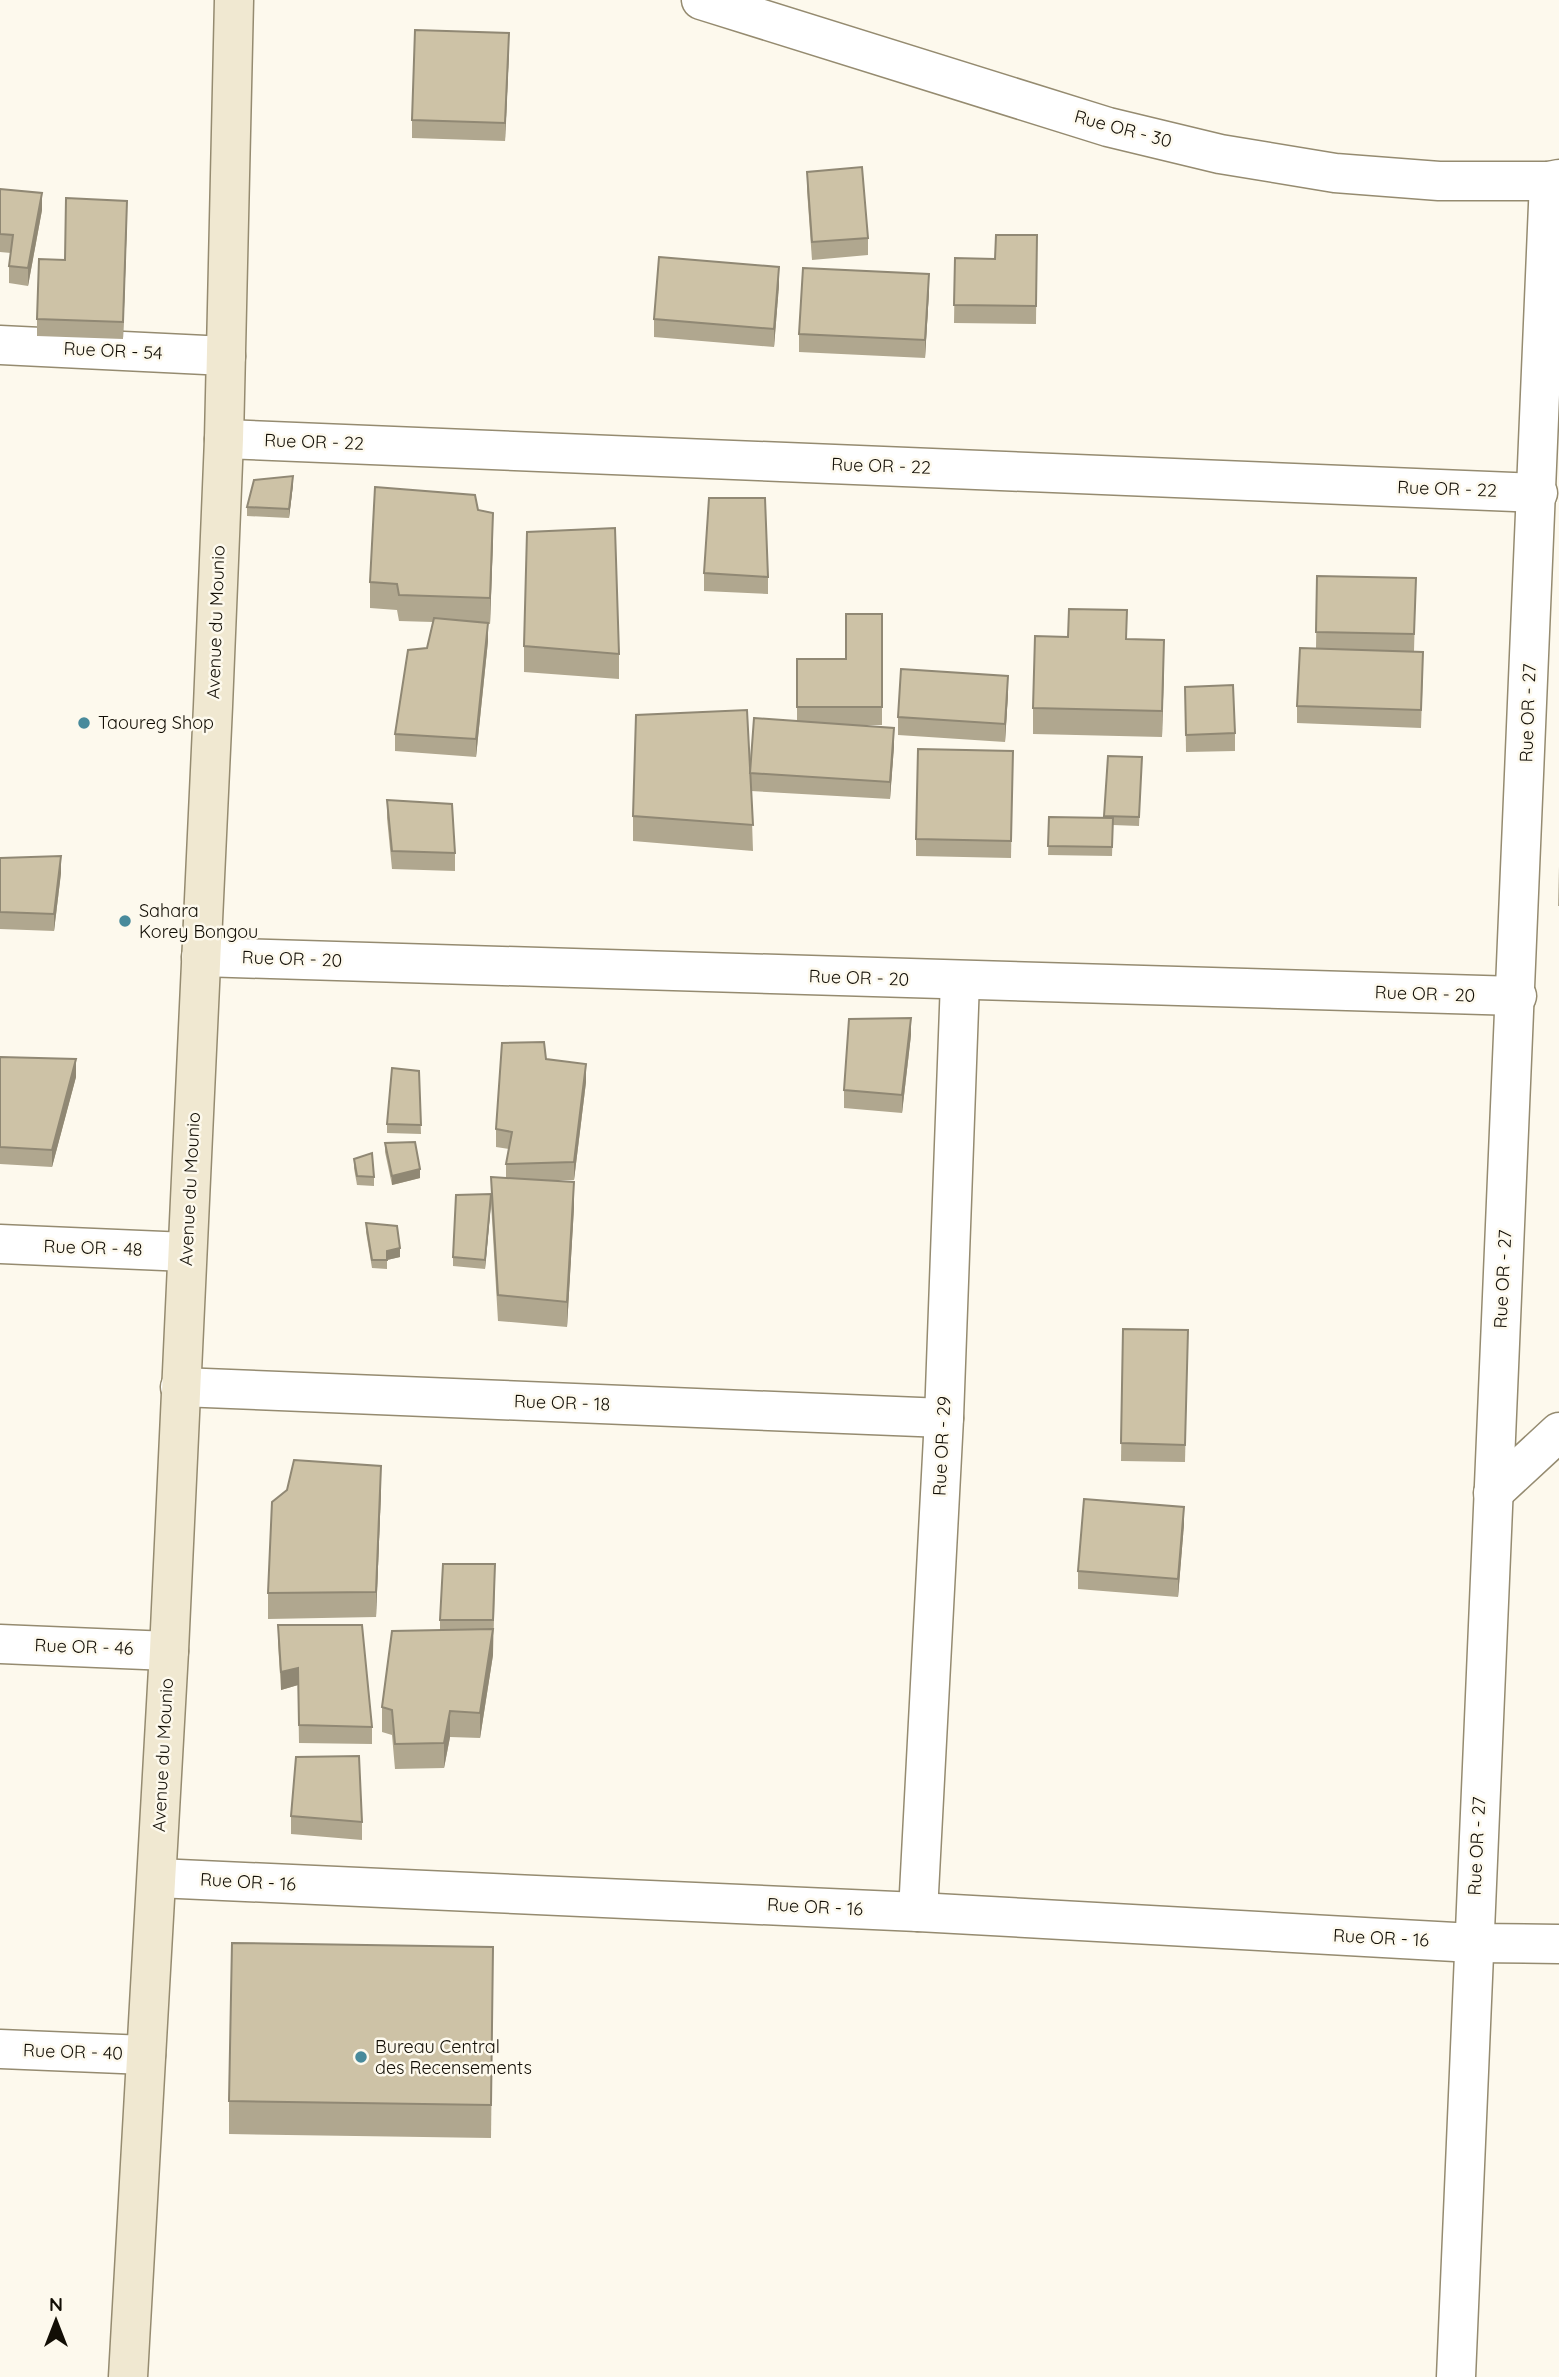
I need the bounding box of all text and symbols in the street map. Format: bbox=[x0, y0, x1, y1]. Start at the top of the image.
street label: Rue OR - 30 bbox=[1072, 104, 1174, 153]
street label: Rue OR - 54 bbox=[63, 336, 163, 365]
street label: Rue OR - 22 bbox=[264, 428, 364, 455]
street label: Rue OR - 22 bbox=[831, 452, 931, 479]
street label: Rue OR - 22 bbox=[1397, 475, 1497, 502]
street label: Avenue du Mounio bbox=[201, 545, 230, 699]
street label: Rue OR - 27 bbox=[1514, 663, 1541, 763]
place label: Taoureg Shop bbox=[98, 711, 214, 734]
marker: Taoureg Shop bbox=[76, 715, 92, 731]
place label: Sahara Korey Bongou bbox=[139, 899, 258, 943]
marker: Sahara Korey Bongou bbox=[117, 913, 133, 929]
street label: Rue OR - 20 bbox=[241, 945, 343, 972]
street label: Rue OR - 20 bbox=[808, 964, 910, 991]
street label: Rue OR - 20 bbox=[1374, 980, 1476, 1007]
street label: Avenue du Mounio bbox=[174, 1112, 205, 1266]
street label: Rue OR - 27 bbox=[1488, 1229, 1517, 1329]
street label: Rue OR - 48 bbox=[43, 1234, 143, 1261]
street label: Rue OR - 18 bbox=[513, 1389, 611, 1416]
street label: Rue OR - 29 bbox=[927, 1395, 956, 1496]
street label: Rue OR - 46 bbox=[34, 1633, 134, 1660]
street label: Avenue du Mounio bbox=[147, 1678, 178, 1832]
street label: Rue OR - 27 bbox=[1462, 1796, 1491, 1896]
street label: Rue OR - 16 bbox=[199, 1867, 297, 1896]
street label: Rue OR - 16 bbox=[766, 1892, 864, 1921]
street label: Rue OR - 16 bbox=[1332, 1923, 1430, 1952]
place label: Bureau Central des Recensements bbox=[375, 2035, 532, 2079]
street label: Rue OR - 40 bbox=[23, 2038, 123, 2065]
marker: Bureau Central des Recensements bbox=[353, 2049, 369, 2065]
north arrow bbox=[21, 2286, 91, 2356]
text: N bbox=[49, 2292, 63, 2316]

